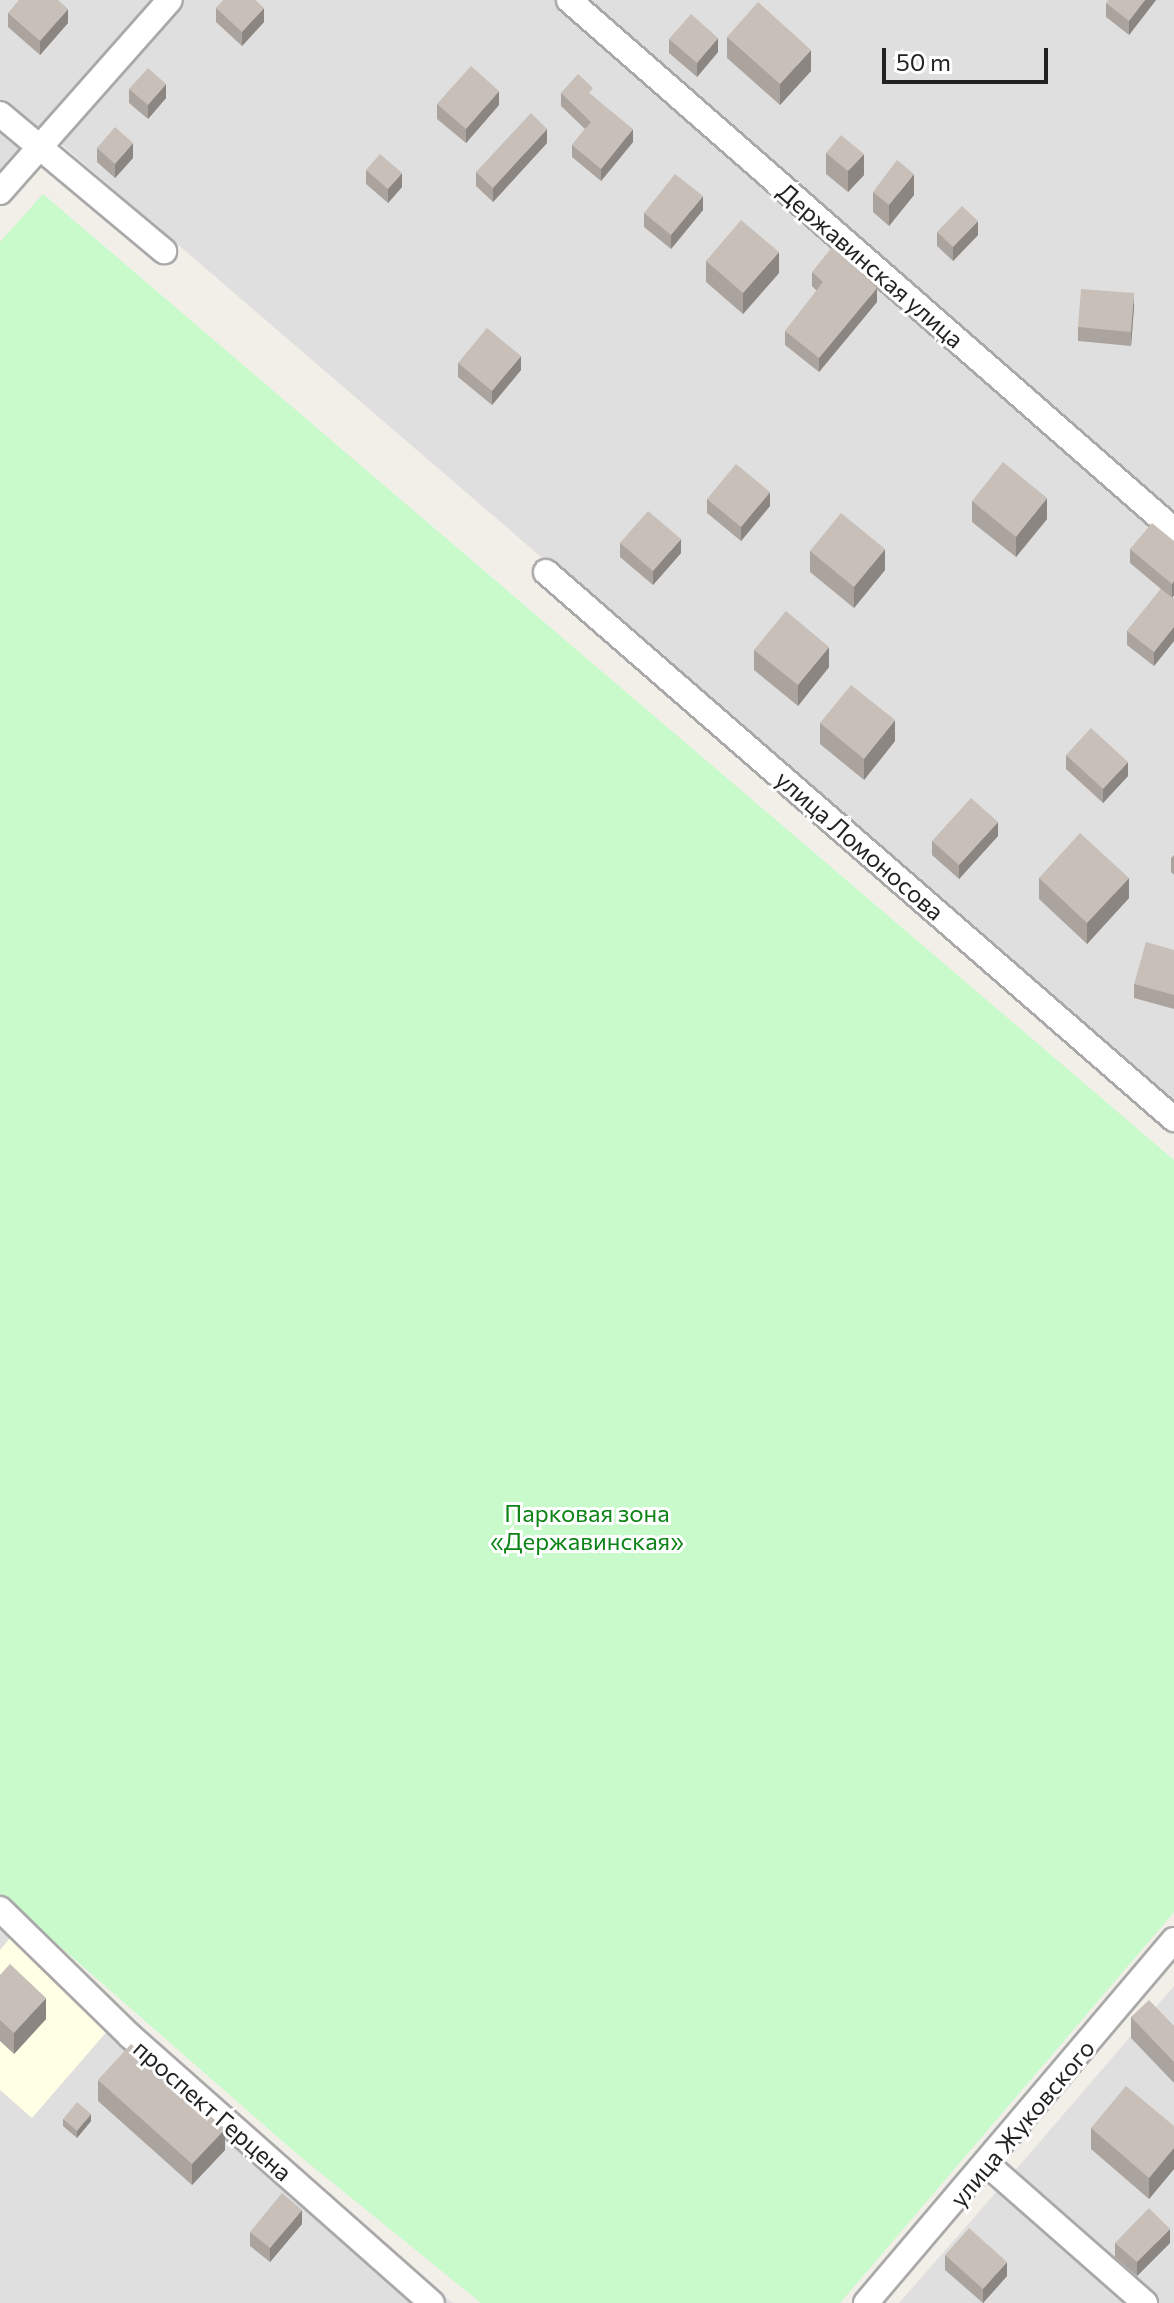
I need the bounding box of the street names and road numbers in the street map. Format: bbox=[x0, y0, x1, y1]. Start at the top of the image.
street label: Державинская улица bbox=[772, 177, 970, 353]
street label: улица Ломоносова bbox=[770, 764, 950, 926]
street label: проспект Герцена bbox=[128, 2033, 298, 2187]
street label: улица Жуковского bbox=[944, 2034, 1100, 2212]

